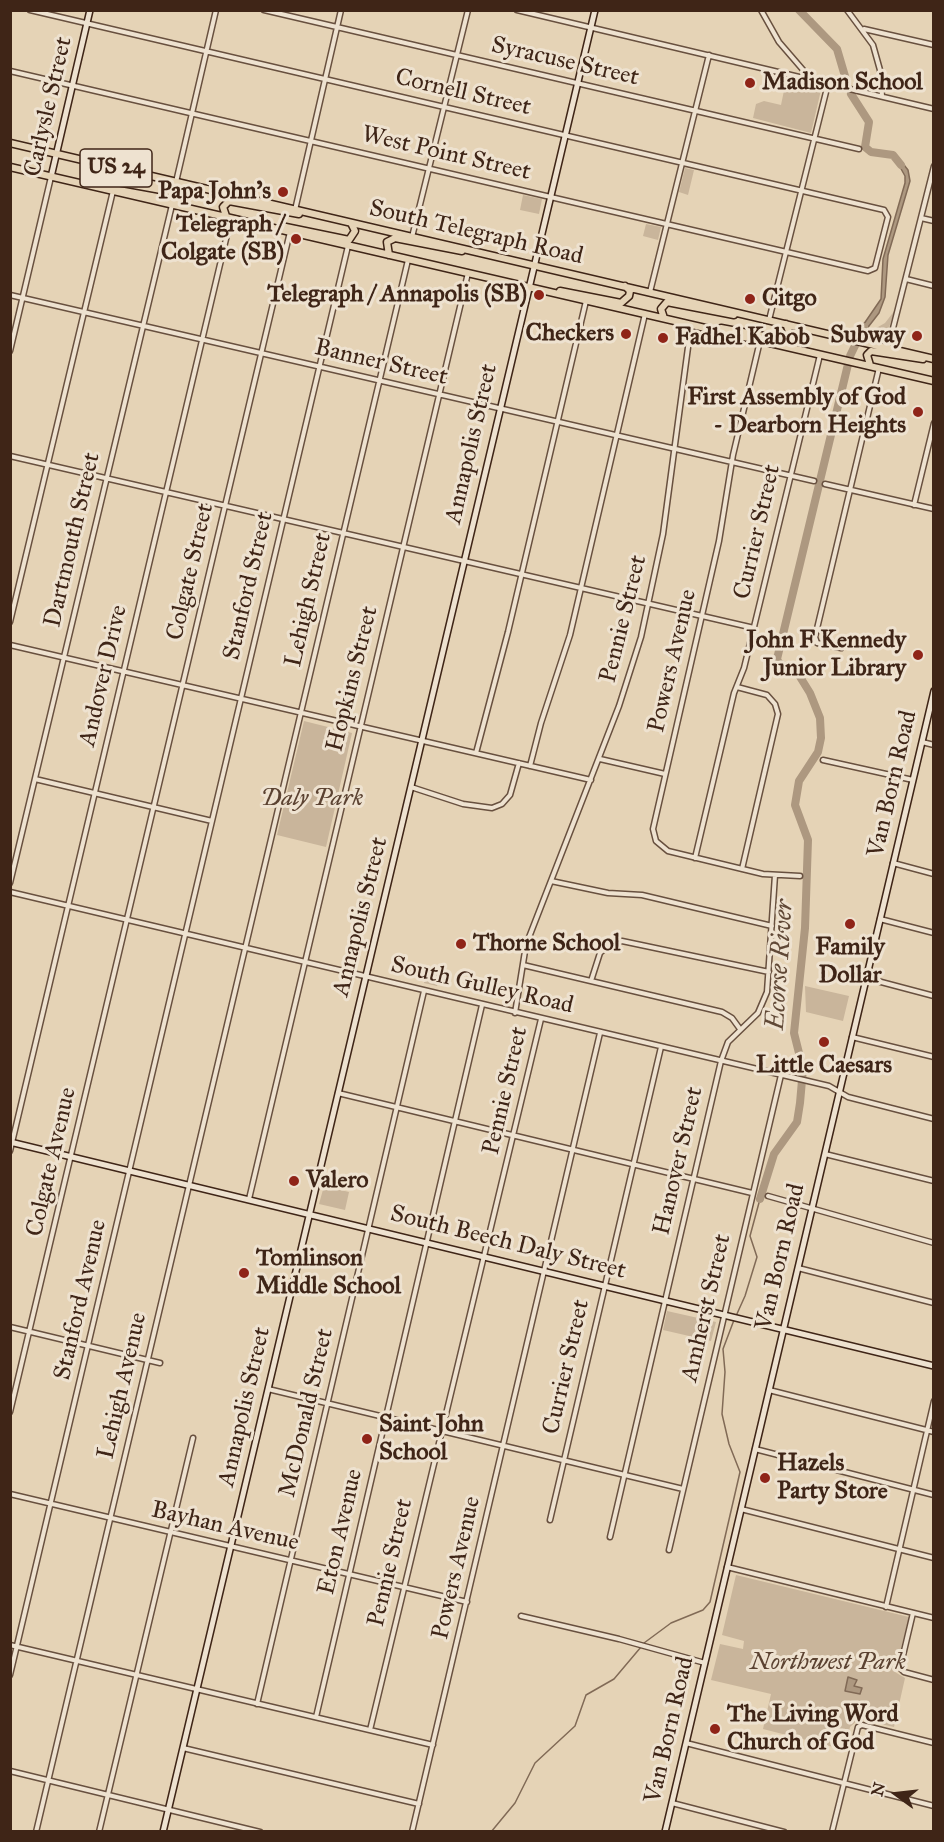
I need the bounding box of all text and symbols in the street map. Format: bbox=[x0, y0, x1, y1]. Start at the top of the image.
street label: Syracuse Street bbox=[488, 31, 642, 93]
street label: Carlysle Street bbox=[19, 34, 79, 180]
street label: Cornell Street bbox=[392, 63, 534, 123]
place label: Madison School bbox=[762, 69, 923, 97]
marker: Madison School bbox=[743, 76, 757, 90]
street label: West Point Street bbox=[359, 121, 533, 187]
road number: US 24 bbox=[80, 149, 152, 187]
place label: Papa John's bbox=[158, 178, 271, 206]
marker: Papa John's bbox=[276, 185, 290, 199]
street label: South Telegraph Road bbox=[366, 194, 586, 272]
place label: Telegraph / Colgate (SB) bbox=[161, 211, 284, 267]
marker: Telegraph / Colgate (SB) bbox=[289, 232, 303, 246]
place label: Telegraph / Annapolis (SB) bbox=[267, 281, 527, 309]
place label: Citgo bbox=[762, 285, 817, 313]
marker: Telegraph / Annapolis (SB) bbox=[532, 288, 546, 302]
marker: Citgo bbox=[743, 292, 757, 306]
place label: Checkers bbox=[526, 320, 614, 348]
place label: Subway bbox=[830, 322, 905, 350]
place label: Fadhel Kabob bbox=[675, 324, 810, 352]
marker: Checkers bbox=[619, 327, 633, 341]
marker: Subway bbox=[910, 329, 924, 343]
marker: Fadhel Kabob bbox=[656, 331, 670, 345]
street label: Banner Street bbox=[312, 334, 450, 392]
street label: Annapolis Street bbox=[440, 361, 504, 527]
place label: First Assembly of God - Dearborn Heights bbox=[687, 384, 906, 440]
marker: First Assembly of God - Dearborn Heights bbox=[911, 405, 925, 419]
street label: Dartmouth Street bbox=[39, 450, 107, 630]
street label: Currier Street bbox=[729, 462, 787, 602]
street label: Colgate Street bbox=[161, 501, 221, 643]
street label: Stanford Street bbox=[218, 509, 280, 663]
street label: Lehigh Street bbox=[280, 530, 338, 670]
street label: Pennie Street bbox=[594, 552, 654, 686]
street label: Powers Avenue bbox=[643, 587, 703, 735]
street label: Andover Drive bbox=[74, 603, 134, 749]
street label: Hopkins Street bbox=[321, 603, 385, 755]
place label: John F Kennedy Junior Library bbox=[746, 627, 906, 683]
marker: John F Kennedy Junior Library bbox=[911, 648, 925, 662]
street label: Van Born Road bbox=[862, 708, 924, 860]
park label: Daly Park bbox=[261, 785, 363, 813]
street label: Annapolis Street bbox=[327, 834, 395, 1000]
water label: Ecorse River bbox=[761, 899, 801, 1031]
marker: Family Dollar bbox=[843, 917, 857, 931]
place label: Thorne School bbox=[473, 930, 620, 958]
place label: Family Dollar bbox=[815, 934, 885, 990]
marker: Thorne School bbox=[454, 937, 468, 951]
street label: South Gulley Road bbox=[388, 951, 576, 1021]
street label: Pennie Street bbox=[477, 1024, 535, 1158]
marker: Little Caesars bbox=[817, 1035, 831, 1049]
place label: Little Caesars bbox=[756, 1052, 892, 1080]
street label: Hanover Street bbox=[648, 1084, 710, 1238]
street label: Colgate Avenue bbox=[21, 1085, 83, 1239]
place label: Valero bbox=[306, 1167, 369, 1195]
marker: Valero bbox=[287, 1174, 301, 1188]
street label: Van Born Road bbox=[750, 1181, 812, 1333]
street label: South Beech Daly Street bbox=[387, 1200, 629, 1286]
street label: Stanford Avenue bbox=[49, 1217, 113, 1383]
street label: Amherst Street bbox=[676, 1231, 738, 1385]
place label: Tomlinson Middle School bbox=[256, 1245, 401, 1301]
marker: Tomlinson Middle School bbox=[237, 1266, 251, 1280]
street label: Currier Street bbox=[538, 1297, 596, 1437]
street label: Lehigh Avenue bbox=[92, 1310, 154, 1462]
street label: Annapolis Street bbox=[213, 1324, 277, 1490]
street label: McDonald Street bbox=[274, 1326, 340, 1500]
place label: Saint John School bbox=[379, 1411, 484, 1467]
marker: Saint John School bbox=[360, 1432, 374, 1446]
place label: Hazels Party Store bbox=[777, 1450, 888, 1506]
street label: Eton Avenue bbox=[313, 1466, 369, 1598]
marker: Hazels Party Store bbox=[758, 1471, 772, 1485]
street label: Powers Avenue bbox=[427, 1494, 487, 1642]
street label: Bayhan Avenue bbox=[148, 1496, 302, 1558]
street label: Pennie Street bbox=[362, 1496, 420, 1630]
park label: Northwest Park bbox=[750, 1649, 906, 1677]
street label: Van Born Road bbox=[639, 1654, 701, 1806]
place label: The Living Word Church of God bbox=[727, 1701, 898, 1757]
marker: The Living Word Church of God bbox=[708, 1722, 722, 1736]
north arrow bbox=[866, 1764, 926, 1824]
text: N bbox=[867, 1780, 889, 1798]

